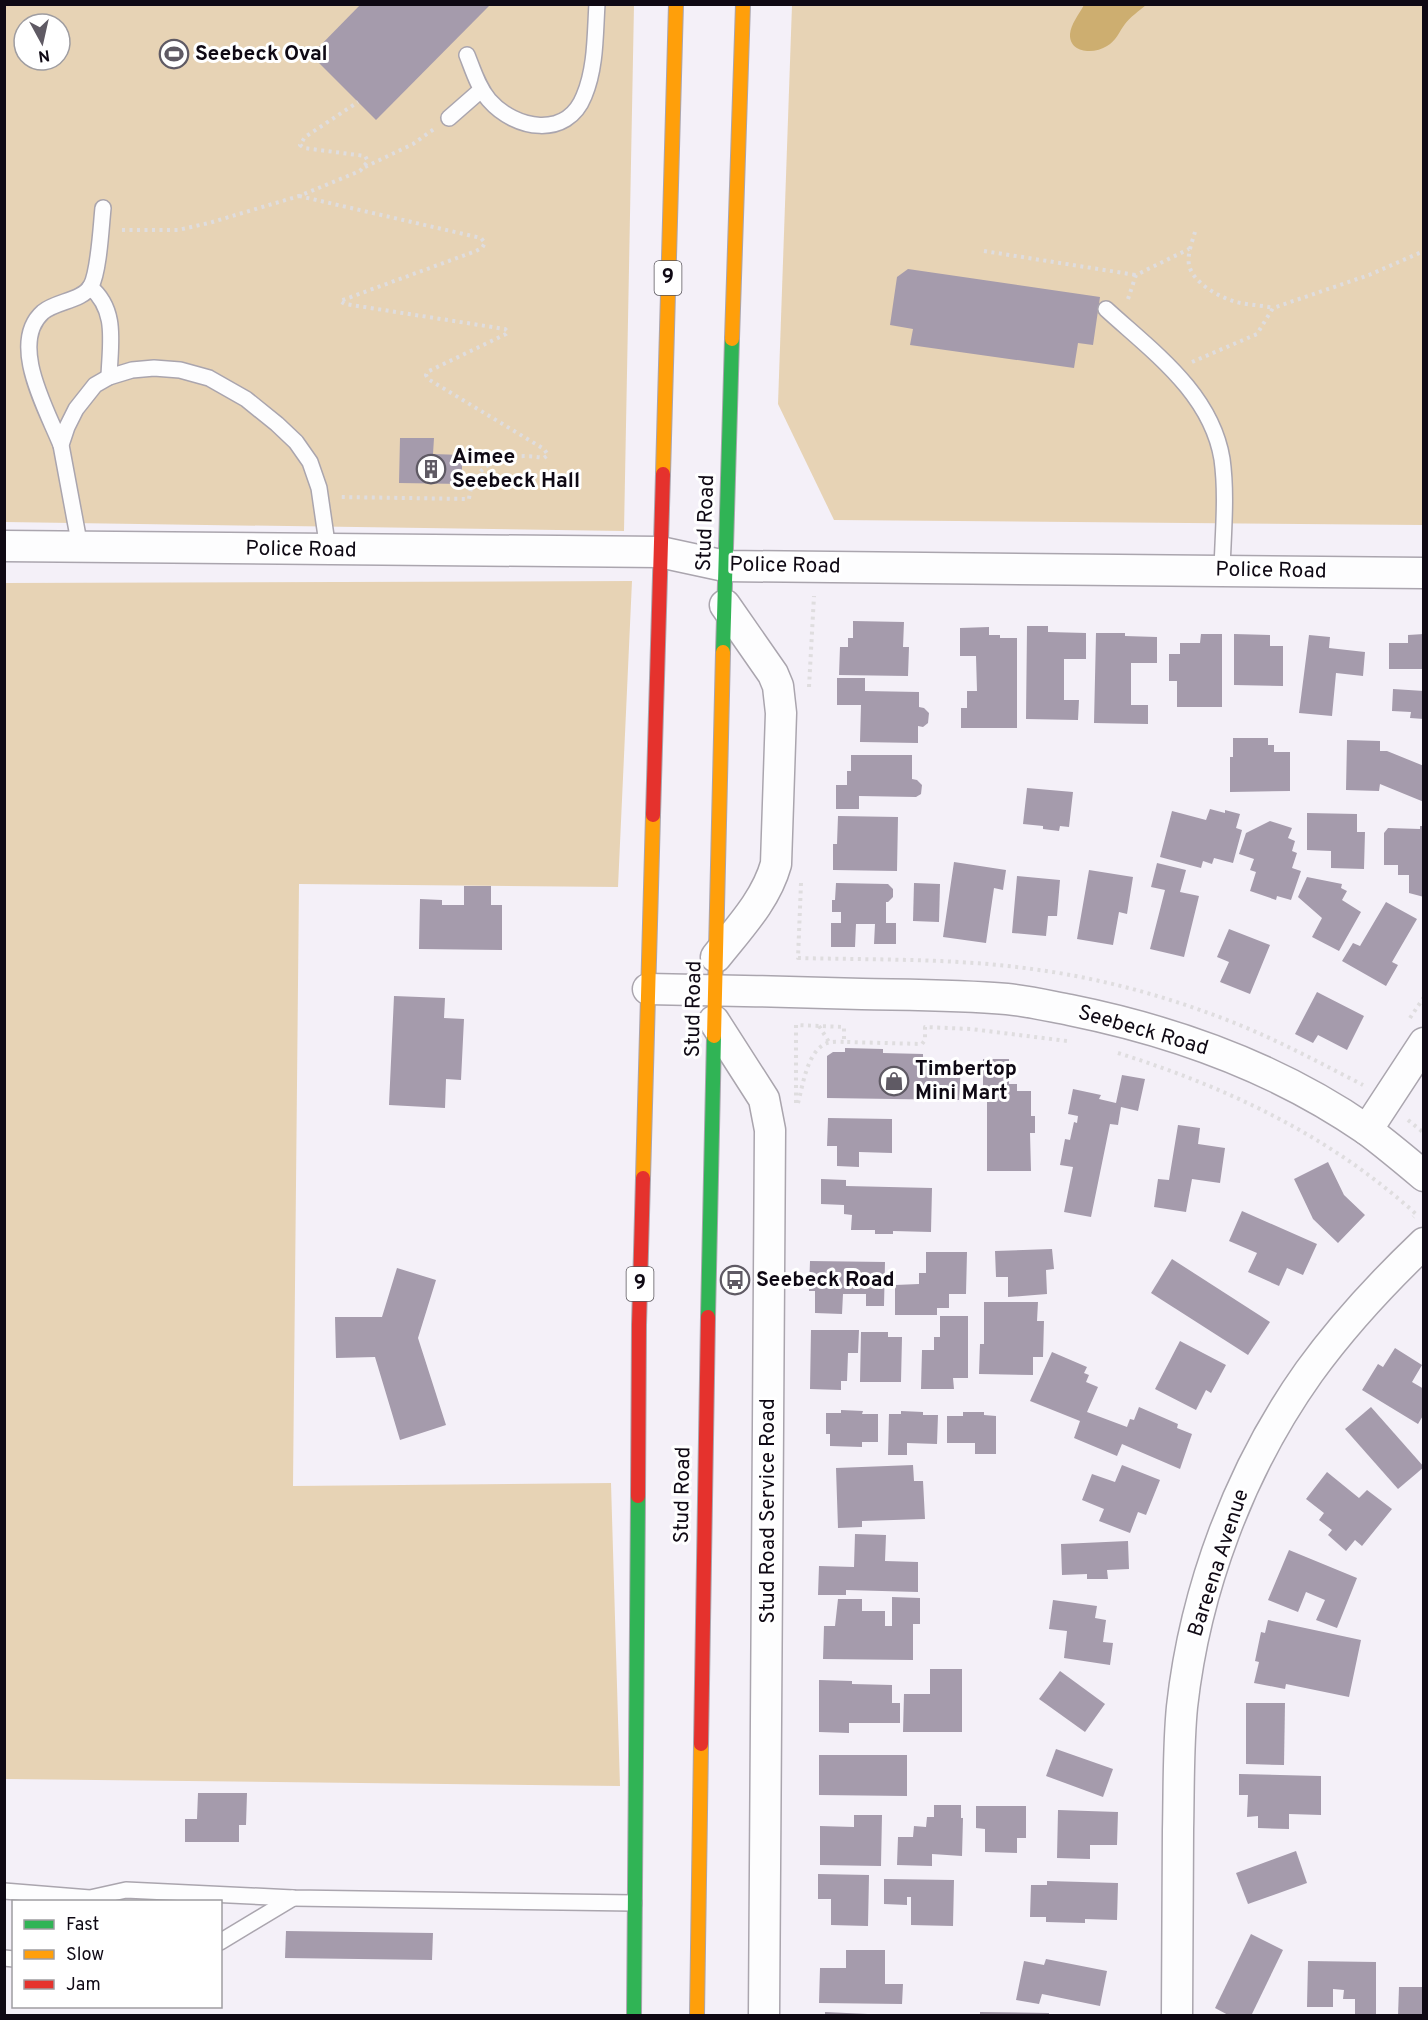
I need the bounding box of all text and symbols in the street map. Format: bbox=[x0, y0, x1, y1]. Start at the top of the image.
north arrow bbox=[12, 12, 72, 72]
sports icon: Seebeck Oval bbox=[158, 38, 190, 70]
place label: Seebeck Oval bbox=[195, 41, 328, 68]
text: N bbox=[37, 44, 51, 66]
road number: 9 bbox=[654, 261, 682, 295]
place label: Aimee Seebeck Hall bbox=[452, 444, 580, 495]
building icon: Aimee Seebeck Hall bbox=[415, 453, 447, 485]
street label: Stud Road bbox=[691, 474, 721, 572]
street label: Police Road bbox=[245, 536, 357, 564]
street label: Police Road bbox=[729, 552, 841, 580]
street label: Police Road bbox=[1215, 557, 1327, 585]
street label: Stud Road bbox=[680, 960, 708, 1058]
street label: Seebeck Road bbox=[1075, 1000, 1211, 1062]
place label: Timbertop Mini Mart bbox=[915, 1056, 1017, 1107]
shop icon: Timbertop Mini Mart bbox=[878, 1065, 910, 1097]
bus stop icon: Seebeck Road bbox=[719, 1264, 751, 1296]
road number: 9 bbox=[626, 1267, 654, 1301]
place label: Seebeck Road bbox=[756, 1267, 895, 1294]
street label: Stud Road Service Road bbox=[755, 1398, 782, 1624]
street label: Stud Road bbox=[669, 1446, 697, 1544]
street label: Bareena Avenue bbox=[1182, 1486, 1256, 1640]
legend bbox=[12, 1900, 222, 2008]
text: Fast bbox=[66, 1914, 99, 1937]
text: Slow bbox=[66, 1944, 104, 1967]
text: Jam bbox=[66, 1974, 101, 1997]

